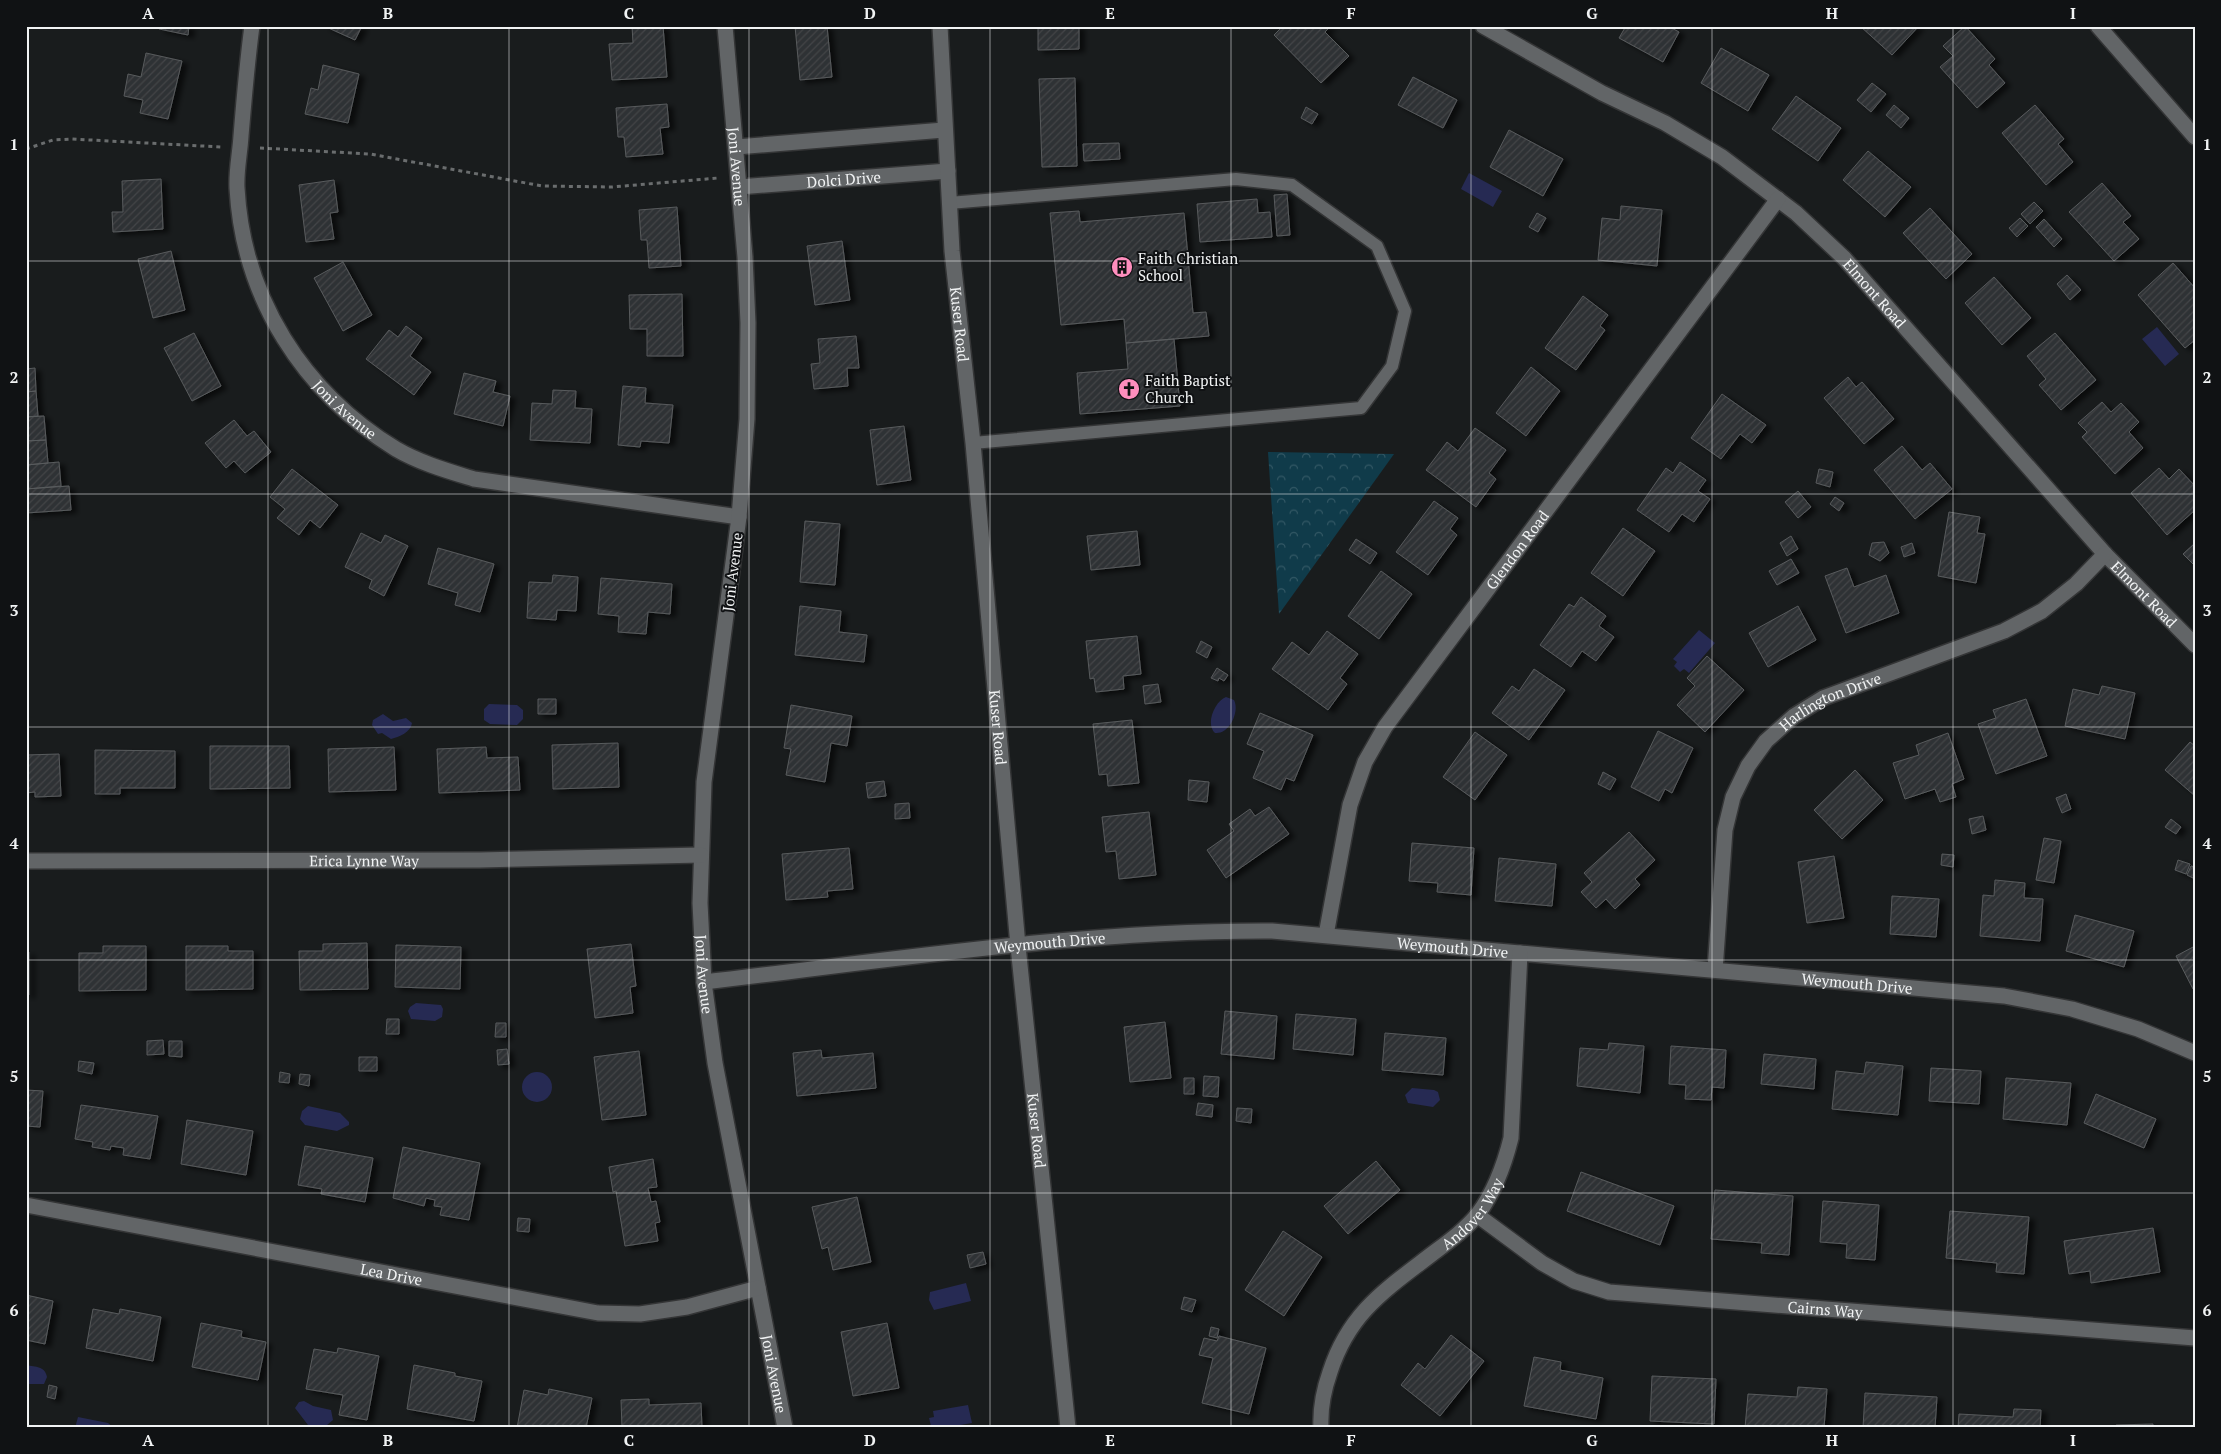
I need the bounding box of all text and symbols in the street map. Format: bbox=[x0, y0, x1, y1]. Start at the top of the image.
text: A bbox=[142, 2, 154, 24]
text: B bbox=[383, 2, 393, 24]
text: C bbox=[624, 2, 634, 24]
text: D bbox=[864, 2, 876, 24]
text: E bbox=[1105, 2, 1115, 24]
text: F bbox=[1346, 2, 1356, 24]
text: G bbox=[1586, 2, 1598, 24]
text: H bbox=[1826, 2, 1838, 24]
text: I bbox=[2070, 2, 2076, 24]
street label: Joni Avenue bbox=[724, 126, 751, 207]
text: 1 bbox=[9, 133, 19, 155]
text: 1 bbox=[2202, 133, 2212, 155]
street label: Dolci Drive bbox=[806, 166, 882, 192]
place label: Faith Christian School bbox=[1138, 248, 1238, 285]
street label: Elmont Road bbox=[1839, 254, 1911, 332]
building icon: Faith Christian School bbox=[1110, 255, 1134, 279]
street label: Kuser Road bbox=[946, 286, 974, 363]
text: 2 bbox=[9, 366, 19, 388]
text: 2 bbox=[2202, 366, 2212, 388]
place label: Faith Baptist Church bbox=[1145, 370, 1231, 407]
street label: Joni Avenue bbox=[309, 375, 381, 443]
church icon: Faith Baptist Church bbox=[1117, 377, 1141, 401]
street label: Glendon Road bbox=[1481, 506, 1553, 593]
street label: Joni Avenue bbox=[717, 531, 747, 613]
street label: Elmont Road bbox=[2107, 556, 2182, 632]
text: 3 bbox=[9, 599, 19, 621]
text: 3 bbox=[2202, 599, 2212, 621]
street label: Harlington Drive bbox=[1774, 667, 1884, 735]
street label: Kuser Road bbox=[985, 689, 1012, 766]
text: 4 bbox=[9, 832, 19, 854]
text: 4 bbox=[2202, 832, 2212, 854]
street label: Erica Lynne Way bbox=[309, 850, 419, 870]
street label: Weymouth Drive bbox=[993, 927, 1106, 957]
street label: Weymouth Drive bbox=[1396, 932, 1509, 962]
street label: Joni Avenue bbox=[692, 934, 718, 1015]
street label: Weymouth Drive bbox=[1801, 968, 1913, 998]
text: 5 bbox=[9, 1065, 19, 1087]
text: 5 bbox=[2202, 1065, 2212, 1087]
street label: Kuser Road bbox=[1023, 1092, 1051, 1169]
street label: Andover Way bbox=[1437, 1174, 1507, 1254]
street label: Lea Drive bbox=[359, 1258, 424, 1290]
street label: Cairns Way bbox=[1787, 1296, 1864, 1322]
text: 6 bbox=[9, 1299, 19, 1321]
text: 6 bbox=[2202, 1299, 2212, 1321]
street label: Joni Avenue bbox=[757, 1333, 792, 1415]
text: A bbox=[142, 1429, 154, 1451]
text: B bbox=[383, 1429, 393, 1451]
text: C bbox=[624, 1429, 634, 1451]
text: D bbox=[864, 1429, 876, 1451]
text: E bbox=[1105, 1429, 1115, 1451]
text: F bbox=[1346, 1429, 1356, 1451]
text: G bbox=[1586, 1429, 1598, 1451]
text: H bbox=[1826, 1429, 1838, 1451]
text: I bbox=[2070, 1429, 2076, 1451]

